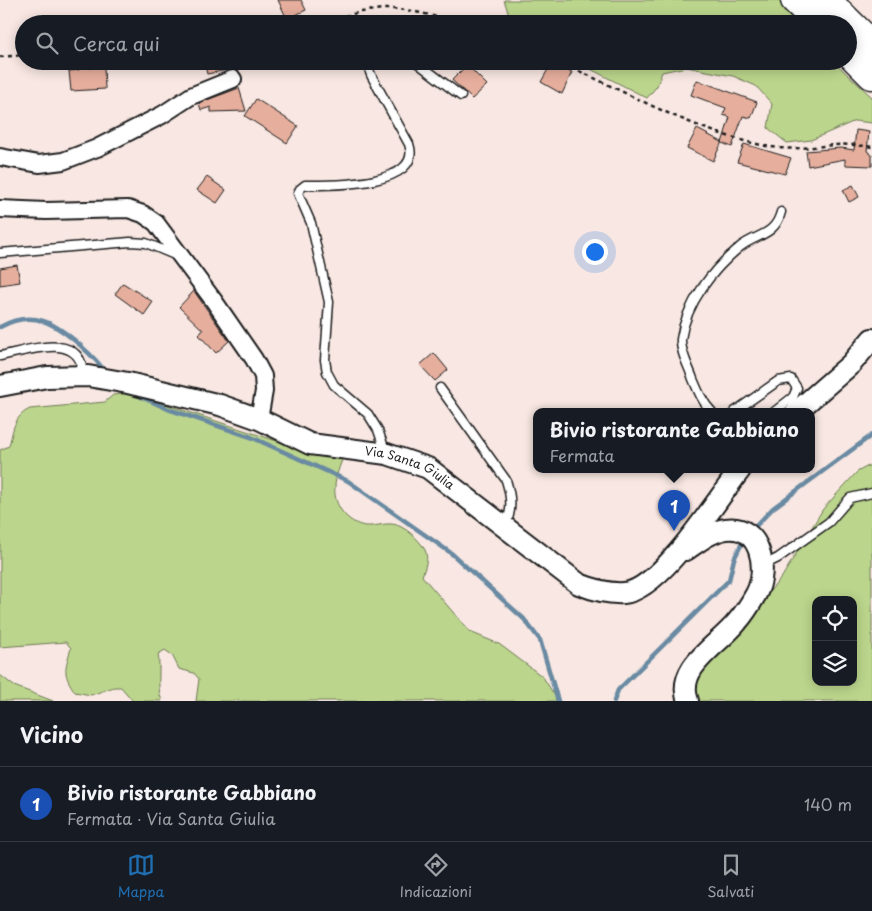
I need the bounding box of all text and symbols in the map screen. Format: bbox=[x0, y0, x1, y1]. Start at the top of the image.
search box bbox=[15, 15, 857, 70]
icon: search bbox=[33, 29, 61, 57]
text: Cerca qui bbox=[73, 29, 160, 57]
your location bbox=[582, 239, 608, 265]
popup bbox=[533, 408, 815, 473]
text: Bivio ristorante Gabbiano bbox=[549, 415, 799, 443]
street label: Via Santa Giulia bbox=[364, 441, 459, 493]
text: Fermata bbox=[549, 443, 615, 467]
pin: 1 bbox=[658, 490, 690, 531]
map controls bbox=[812, 596, 857, 686]
button: locate bbox=[812, 596, 857, 641]
button: layers bbox=[812, 641, 857, 686]
text: Vicino bbox=[20, 718, 83, 750]
text: Bivio ristorante Gabbiano bbox=[67, 778, 316, 806]
text: 1 bbox=[32, 792, 40, 816]
text: 140 m bbox=[804, 792, 852, 816]
text: Fermata · Via Santa Giulia bbox=[67, 806, 275, 830]
tab: Mappa bbox=[118, 851, 164, 902]
tab: Indicazioni bbox=[400, 851, 472, 902]
tab: Salvati bbox=[707, 851, 754, 902]

